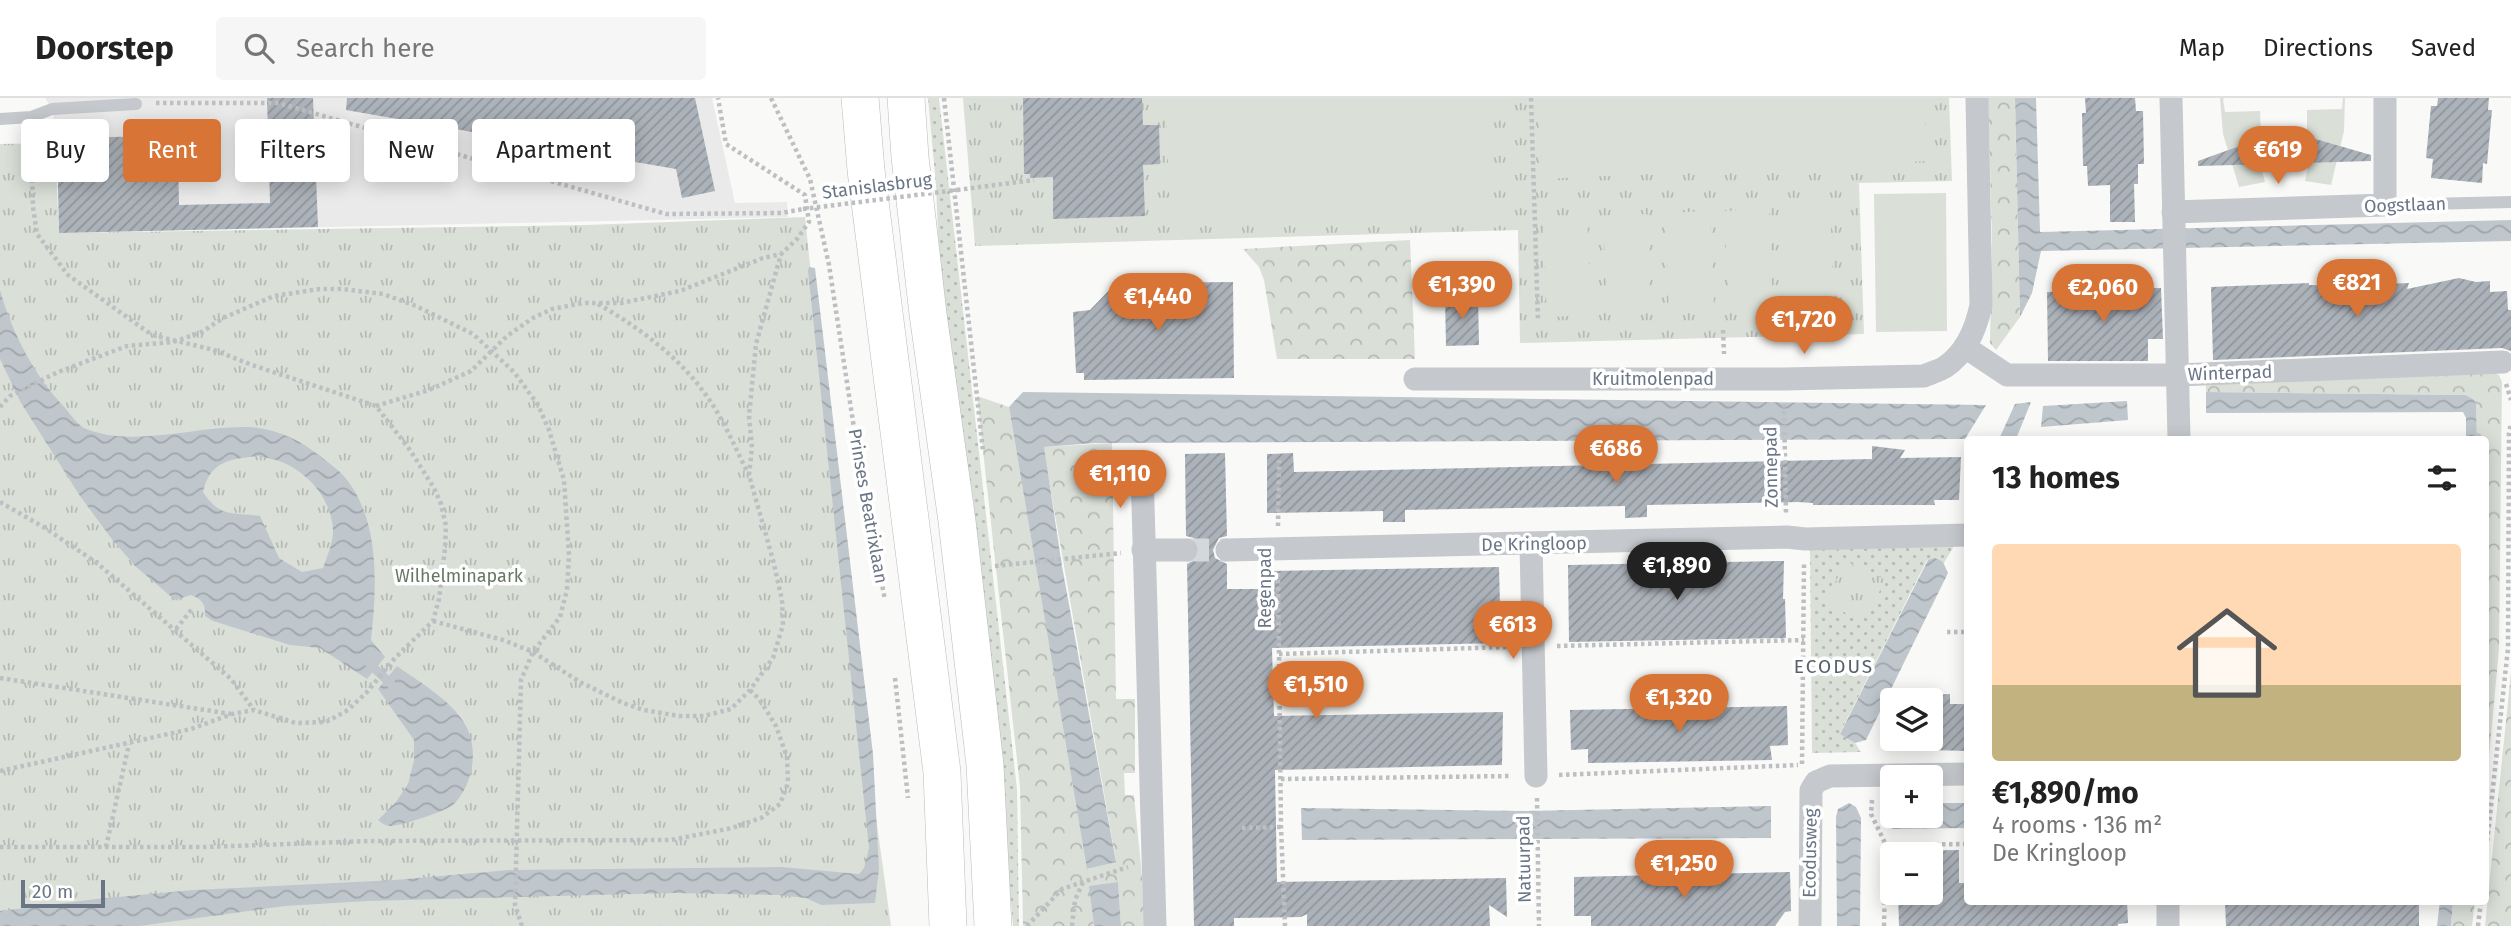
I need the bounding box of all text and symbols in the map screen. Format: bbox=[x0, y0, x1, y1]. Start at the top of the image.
search box bbox=[216, 17, 706, 80]
text: Doorstep bbox=[35, 28, 174, 68]
icon: search bbox=[240, 29, 278, 67]
text: Search here bbox=[296, 33, 435, 64]
text: Map bbox=[2179, 34, 2225, 62]
text: Directions bbox=[2263, 34, 2373, 62]
text: Saved bbox=[2411, 34, 2476, 62]
chip: Buy bbox=[21, 119, 109, 182]
chip: Rent bbox=[123, 119, 221, 182]
chip: Filters bbox=[235, 119, 350, 182]
chip: New bbox=[364, 119, 458, 182]
chip: Apartment bbox=[472, 119, 635, 182]
pin: €619 bbox=[2237, 126, 2319, 186]
text: €619 bbox=[2254, 135, 2302, 163]
street label: Stanislasbrug bbox=[821, 168, 934, 204]
street label: Oogstlaan bbox=[2364, 193, 2446, 217]
pin: €821 bbox=[2316, 260, 2398, 319]
pin: €1,390 bbox=[1405, 262, 1519, 321]
pin: €2,060 bbox=[2046, 264, 2160, 324]
text: €821 bbox=[2333, 268, 2381, 296]
text: €1,390 bbox=[1428, 270, 1496, 298]
text: €2,060 bbox=[2068, 273, 2138, 301]
pin: €1,440 bbox=[1101, 274, 1215, 333]
text: €1,440 bbox=[1124, 282, 1192, 310]
pin: €1,720 bbox=[1747, 296, 1861, 356]
text: €1,720 bbox=[1772, 305, 1837, 333]
street label: Winterpad bbox=[2187, 361, 2273, 385]
street label: Kruitmolenpad bbox=[1592, 368, 1714, 390]
pin: €686 bbox=[1575, 426, 1657, 485]
street label: Zonnepad bbox=[1759, 426, 1783, 508]
street label: Prinses Beatrixlaan bbox=[844, 427, 892, 585]
text: €686 bbox=[1590, 434, 1642, 462]
pin: €1,110 bbox=[1063, 450, 1177, 510]
text: €1,110 bbox=[1089, 459, 1151, 487]
icon: filters bbox=[2423, 459, 2461, 497]
text: 13 homes bbox=[1992, 460, 2120, 496]
street label: De Kringloop bbox=[1481, 532, 1587, 556]
pin: €1,890 bbox=[1620, 542, 1734, 602]
street label: Regenpad bbox=[1254, 548, 1276, 628]
text: €1,890 bbox=[1643, 551, 1711, 579]
park label: Wilhelminapark bbox=[395, 565, 524, 587]
icon: home bbox=[2164, 590, 2290, 716]
pin: €613 bbox=[1472, 602, 1554, 661]
text: €613 bbox=[1489, 610, 1537, 638]
district label: ECODUS bbox=[1794, 655, 1874, 678]
pin: €1,510 bbox=[1259, 662, 1373, 721]
text: €1,510 bbox=[1284, 670, 1348, 698]
pin: €1,320 bbox=[1622, 674, 1736, 734]
text: €1,320 bbox=[1646, 683, 1712, 711]
map controls bbox=[1880, 688, 1943, 905]
button: layers bbox=[1880, 688, 1943, 751]
button: + bbox=[1880, 765, 1943, 828]
text: €1,890/mo bbox=[1992, 775, 2139, 811]
street label: Ecodusweg bbox=[1798, 807, 1822, 898]
text: 4 rooms · 136 m² bbox=[1992, 811, 2162, 839]
street label: Natuurpad bbox=[1512, 815, 1536, 903]
text: De Kringloop bbox=[1992, 839, 2127, 867]
pin: €1,250 bbox=[1627, 840, 1741, 900]
button: − bbox=[1880, 842, 1943, 905]
text: €1,250 bbox=[1651, 849, 1717, 877]
scale bar bbox=[21, 877, 105, 909]
text: 20 m bbox=[32, 880, 73, 903]

